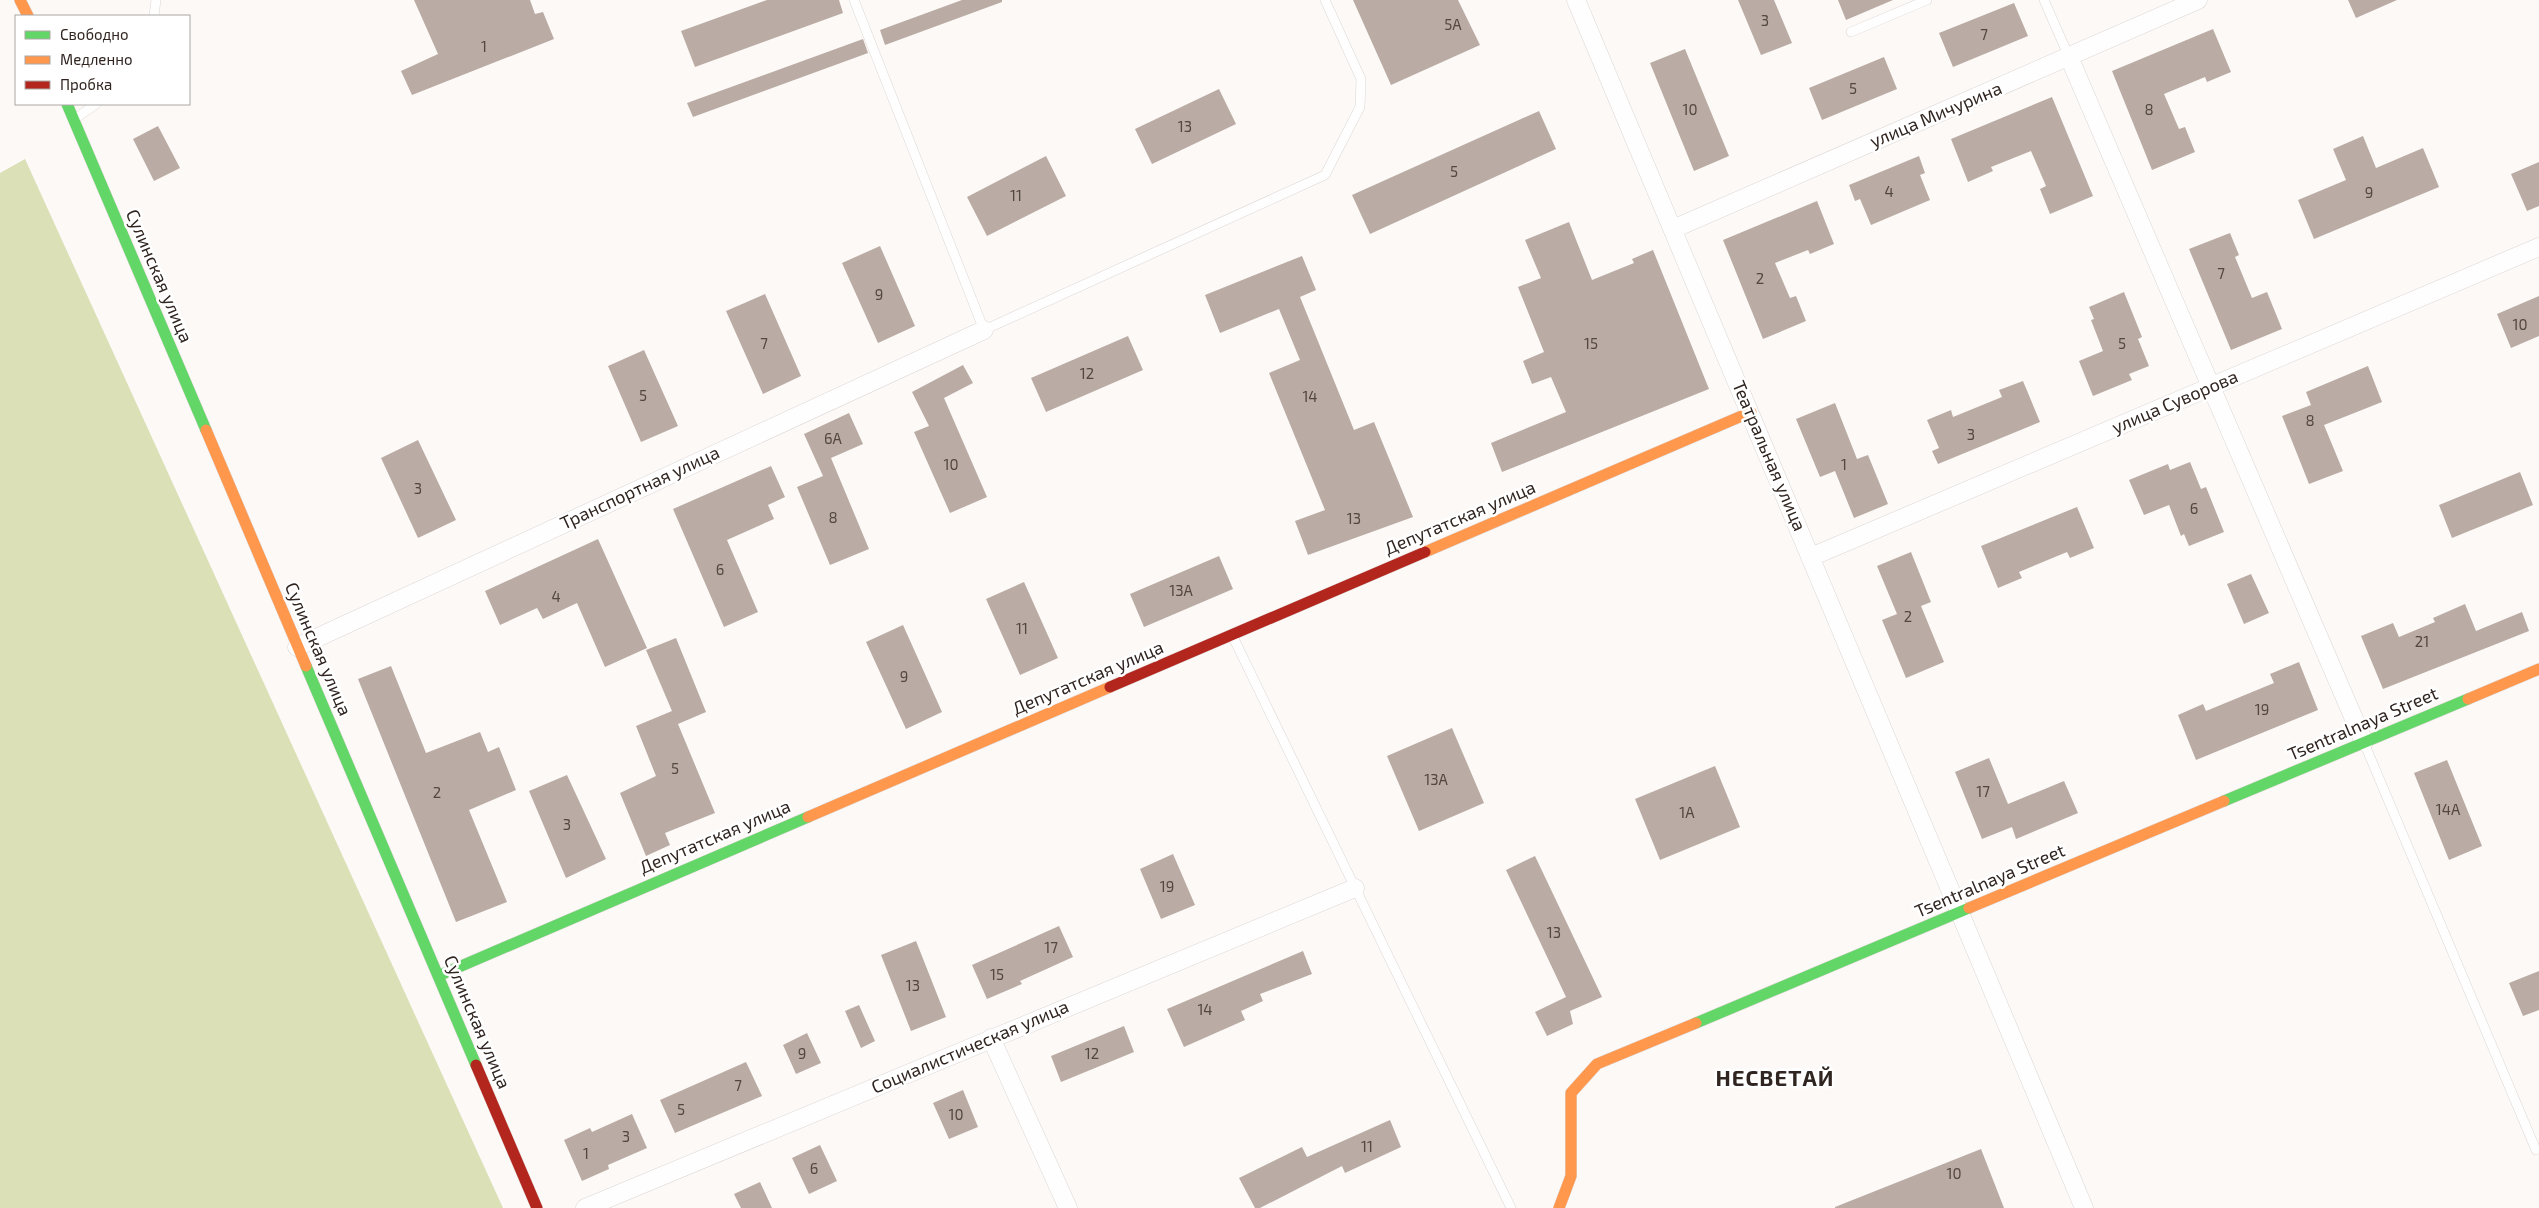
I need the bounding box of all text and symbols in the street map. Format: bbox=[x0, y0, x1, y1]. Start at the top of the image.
house number: 3 bbox=[1761, 11, 1769, 29]
legend bbox=[15, 15, 190, 105]
house number: 5А bbox=[1444, 15, 1462, 33]
text: Свободно bbox=[60, 25, 129, 43]
house number: 7 bbox=[1980, 25, 1988, 43]
house number: 1 bbox=[481, 37, 487, 55]
text: Медленно bbox=[60, 50, 133, 68]
text: Пробка bbox=[60, 75, 112, 93]
street label: улица Мичурина bbox=[1866, 76, 2005, 152]
house number: 5 bbox=[1849, 79, 1857, 97]
house number: 10 bbox=[1682, 100, 1698, 118]
house number: 8 bbox=[2144, 100, 2154, 118]
house number: 13 bbox=[1178, 117, 1192, 135]
house number: 5 bbox=[1450, 162, 1458, 180]
house number: 4 bbox=[1884, 182, 1894, 200]
house number: 9 bbox=[2365, 183, 2373, 201]
house number: 11 bbox=[1010, 186, 1022, 204]
street label: Сулинская улица bbox=[122, 206, 198, 346]
house number: 7 bbox=[2217, 264, 2225, 282]
house number: 2 bbox=[1756, 269, 1764, 287]
house number: 9 bbox=[875, 285, 883, 303]
house number: 10 bbox=[2512, 315, 2528, 333]
house number: 7 bbox=[760, 334, 768, 352]
house number: 15 bbox=[1584, 334, 1598, 352]
house number: 5 bbox=[2118, 334, 2126, 352]
house number: 12 bbox=[1080, 364, 1094, 382]
street label: улица Суворова bbox=[2108, 365, 2241, 438]
street label: Театральная улица bbox=[1728, 377, 1812, 534]
house number: 5 bbox=[639, 386, 647, 404]
house number: 14 bbox=[1302, 387, 1318, 405]
house number: 8 bbox=[2305, 411, 2315, 429]
house number: 3 bbox=[1967, 425, 1975, 443]
house number: 6А bbox=[824, 429, 843, 447]
street label: Транспортная улица bbox=[556, 441, 723, 534]
house number: 10 bbox=[943, 455, 959, 473]
house number: 1 bbox=[1841, 455, 1847, 473]
street label: Депутатская улица bbox=[1381, 475, 1538, 559]
house number: 3 bbox=[414, 479, 422, 497]
house number: 6 bbox=[2190, 499, 2198, 517]
house number: 8 bbox=[828, 508, 838, 526]
house number: 13 bbox=[1347, 509, 1361, 527]
house number: 6 bbox=[716, 560, 724, 578]
street label: Сулинская улица bbox=[281, 579, 357, 719]
house number: 13А bbox=[1169, 581, 1193, 599]
house number: 4 bbox=[551, 587, 561, 605]
house number: 2 bbox=[1904, 607, 1912, 625]
house number: 11 bbox=[1016, 619, 1028, 637]
house number: 21 bbox=[2415, 632, 2429, 650]
street label: Депутатская улица bbox=[1009, 635, 1166, 719]
house number: 9 bbox=[900, 667, 908, 685]
street label: Tsentralnaya Street bbox=[2284, 681, 2441, 765]
house number: 19 bbox=[2255, 700, 2269, 718]
house number: 5 bbox=[671, 759, 679, 777]
house number: 13А bbox=[1424, 770, 1448, 788]
house number: 17 bbox=[1976, 782, 1990, 800]
house number: 2 bbox=[433, 783, 441, 801]
street label: Депутатская улица bbox=[636, 794, 793, 878]
house number: 14А bbox=[2436, 800, 2461, 818]
house number: 1А bbox=[1679, 803, 1695, 821]
house number: 3 bbox=[563, 815, 571, 833]
street label: Tsentralnaya Street bbox=[1911, 838, 2068, 922]
house number: 19 bbox=[1160, 877, 1174, 895]
house number: 13 bbox=[1547, 923, 1561, 941]
house number: 17 bbox=[1044, 938, 1058, 956]
street label: Сулинская улица bbox=[440, 952, 516, 1092]
house number: 15 bbox=[990, 965, 1004, 983]
house number: 13 bbox=[906, 976, 920, 994]
street label: Социалистическая улица bbox=[868, 994, 1072, 1098]
house number: 14 bbox=[1197, 1000, 1213, 1018]
house number: 9 bbox=[798, 1044, 806, 1062]
house number: 12 bbox=[1085, 1044, 1099, 1062]
district label: НЕСВЕТАЙ bbox=[1716, 1064, 1834, 1090]
house number: 7 bbox=[734, 1076, 742, 1094]
house number: 5 bbox=[677, 1100, 685, 1118]
house number: 10 bbox=[948, 1105, 964, 1123]
house number: 3 bbox=[622, 1127, 630, 1145]
house number: 11 bbox=[1361, 1137, 1373, 1155]
house number: 1 bbox=[583, 1144, 589, 1162]
house number: 6 bbox=[810, 1159, 818, 1177]
house number: 10 bbox=[1946, 1164, 1962, 1182]

